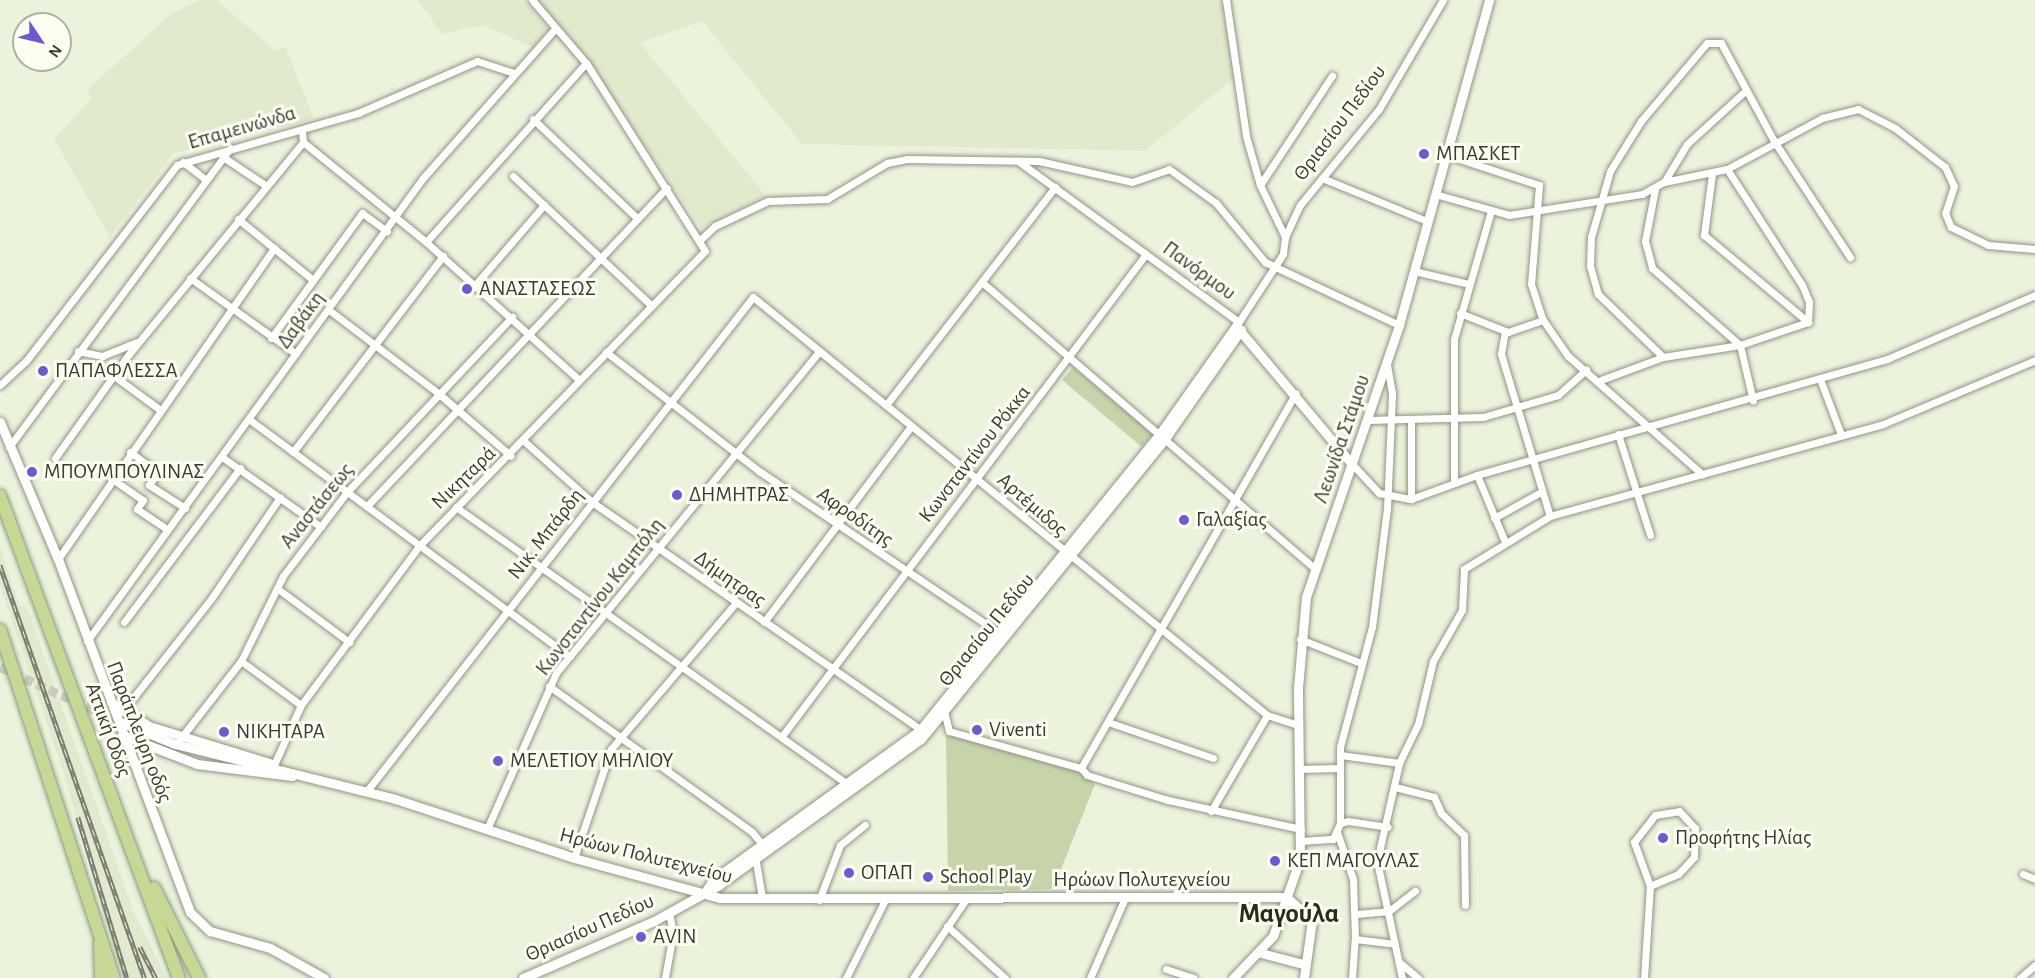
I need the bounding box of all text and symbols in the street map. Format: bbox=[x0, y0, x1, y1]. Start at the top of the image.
north arrow bbox=[12, 12, 72, 72]
text: N bbox=[45, 42, 65, 60]
street label: Θριασίου Πεδίου bbox=[1288, 60, 1392, 186]
street label: Επαμεινώνδα bbox=[185, 101, 299, 155]
place label: ΜΠΑΣΚΕΤ bbox=[1436, 141, 1521, 167]
marker: ΜΠΑΣΚΕΤ bbox=[1417, 147, 1431, 161]
street label: Πανόρμου bbox=[1158, 236, 1240, 306]
place label: ΑΝΑΣΤΑΣΕΩΣ bbox=[479, 276, 596, 302]
marker: ΑΝΑΣΤΑΣΕΩΣ bbox=[460, 282, 474, 296]
street label: Δαβάκη bbox=[272, 286, 330, 354]
place label: ΠΑΠΑΦΛΕΣΣΑ bbox=[55, 358, 178, 384]
marker: ΠΑΠΑΦΛΕΣΣΑ bbox=[36, 364, 50, 378]
street label: Λεωνίδα Στάμου bbox=[1308, 371, 1376, 507]
street label: Κωνσταντίνου Ρόκκα bbox=[914, 380, 1036, 528]
street label: Νικηταρά bbox=[426, 441, 502, 515]
street label: Αναστάσεως bbox=[275, 458, 359, 554]
place label: ΜΠΟΥΜΠΟΥΛΙΝΑΣ bbox=[44, 459, 204, 485]
marker: ΜΠΟΥΜΠΟΥΛΙΝΑΣ bbox=[25, 465, 39, 479]
street label: Αρτέμιδος bbox=[992, 468, 1072, 542]
place label: ΔΗΜΗΤΡΑΣ bbox=[689, 482, 789, 508]
street label: Αφροδίτης bbox=[812, 482, 898, 552]
street label: Νικ. Μπάρδη bbox=[503, 483, 589, 585]
marker: ΔΗΜΗΤΡΑΣ bbox=[670, 488, 684, 502]
place label: Γαλαξίας bbox=[1196, 507, 1267, 533]
street label: Κωνσταντίνου Καμπόλη bbox=[531, 513, 669, 681]
marker: Γαλαξίας bbox=[1177, 513, 1191, 527]
street label: Δήμητρας bbox=[689, 545, 771, 613]
street label: Θριασίου Πεδίου bbox=[934, 568, 1040, 692]
street label: Παράπλευρη οδός bbox=[100, 658, 178, 806]
street label: Αττική Οδός bbox=[79, 679, 137, 781]
place label: Viventi bbox=[989, 717, 1047, 743]
place label: ΝΙΚΗΤΑΡΑ bbox=[236, 719, 325, 745]
marker: Viventi bbox=[970, 723, 984, 737]
marker: ΝΙΚΗΤΑΡΑ bbox=[217, 725, 231, 739]
place label: ΜΕΛΕΤΙΟΥ ΜΗΛΙΟΥ bbox=[510, 748, 673, 774]
marker: ΜΕΛΕΤΙΟΥ ΜΗΛΙΟΥ bbox=[491, 754, 505, 768]
street label: Ηρώων Πολυτεχνείου bbox=[557, 822, 735, 890]
place label: Προφήτης Ηλίας bbox=[1675, 825, 1811, 851]
marker: Προφήτης Ηλίας bbox=[1656, 831, 1670, 845]
place label: ΚΕΠ ΜΑΓΟΥΛΑΣ bbox=[1287, 848, 1419, 874]
marker: ΚΕΠ ΜΑΓΟΥΛΑΣ bbox=[1268, 854, 1282, 868]
place label: ΟΠΑΠ bbox=[861, 860, 913, 886]
place label: School Play bbox=[940, 864, 1032, 890]
marker: ΟΠΑΠ bbox=[842, 866, 856, 880]
street label: Ηρώων Πολυτεχνείου bbox=[1053, 867, 1231, 893]
marker: School Play bbox=[921, 870, 935, 884]
street label: Θριασίου Πεδίου bbox=[522, 888, 658, 968]
district label: Μαγούλα bbox=[1239, 898, 1339, 930]
place label: AVIN bbox=[653, 924, 696, 950]
marker: AVIN bbox=[634, 930, 648, 944]

